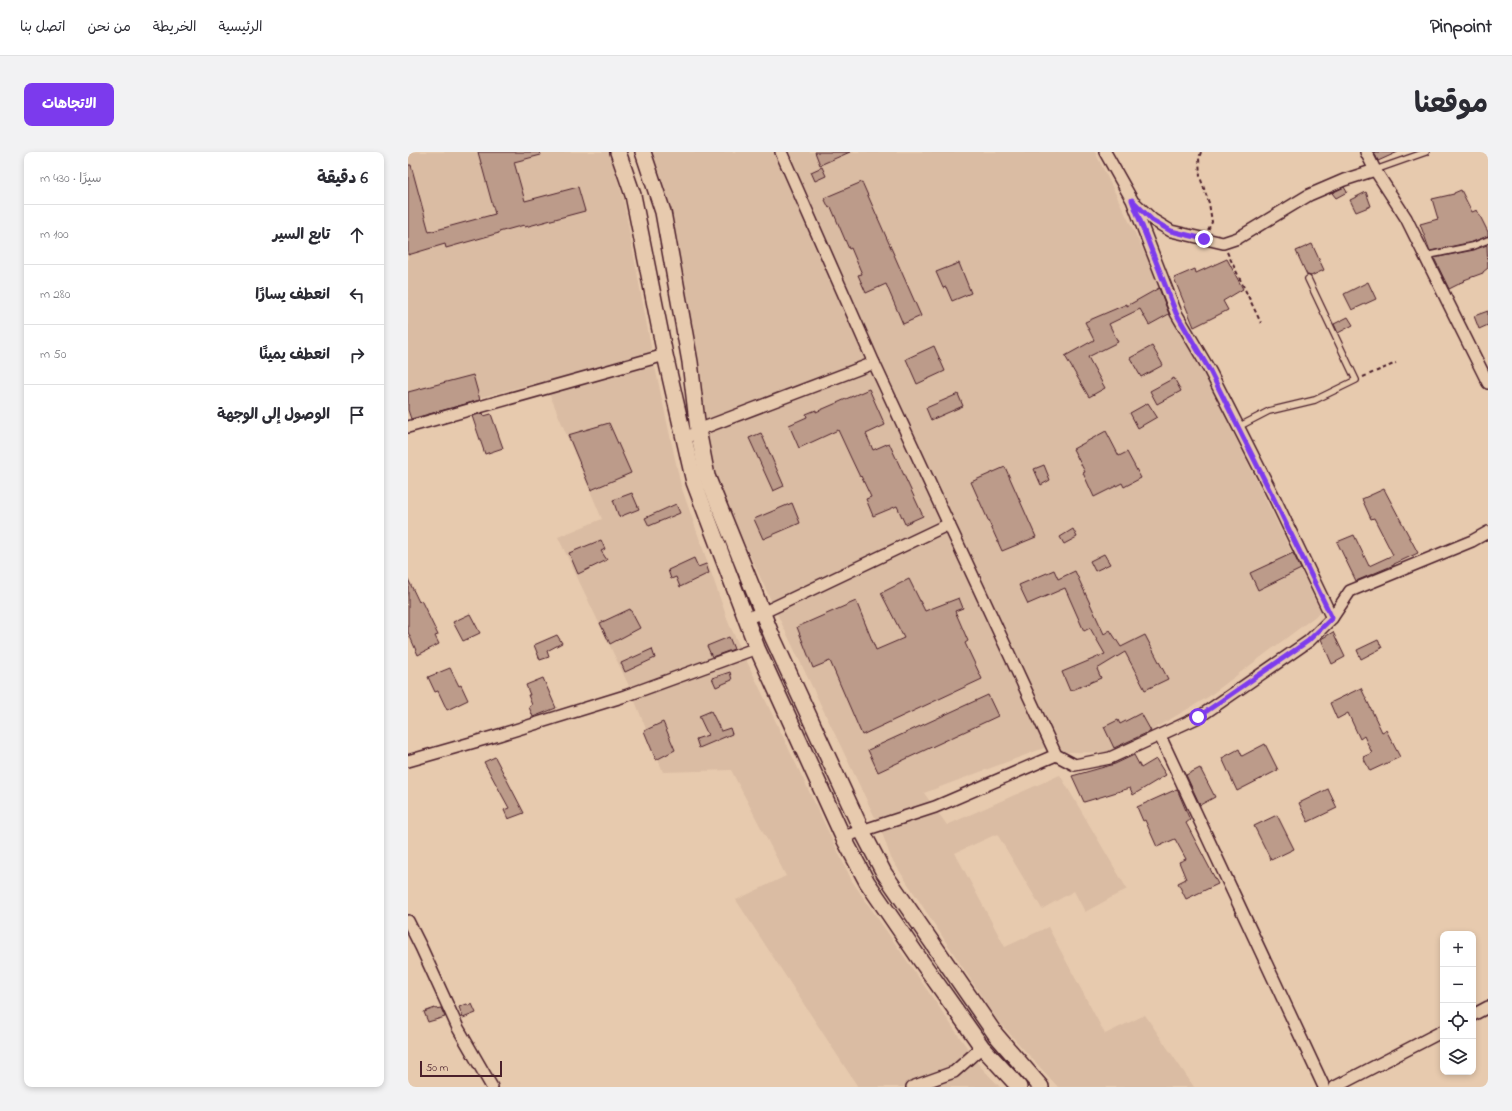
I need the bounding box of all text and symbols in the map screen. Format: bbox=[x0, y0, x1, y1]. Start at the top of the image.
text: Pinpoint bbox=[1430, 14, 1492, 41]
text: اتصل بنا bbox=[20, 17, 65, 38]
text: من نحن bbox=[87, 17, 131, 38]
text: الخريطة bbox=[153, 17, 197, 38]
text: الرئيسية bbox=[219, 17, 263, 38]
button: الاتجاهات bbox=[24, 83, 114, 126]
text: موقعنا bbox=[1414, 85, 1488, 126]
text: 6 دقيقة bbox=[317, 166, 368, 191]
text: سيرًا · 430 m bbox=[40, 169, 102, 188]
text: تابع السير bbox=[273, 224, 330, 246]
icon: ahead bbox=[346, 224, 368, 246]
text: 100 m bbox=[40, 225, 69, 244]
route end bbox=[1195, 230, 1213, 248]
text: انعطف يسارًا bbox=[255, 284, 330, 306]
icon: left bbox=[346, 284, 368, 306]
text: 280 m bbox=[40, 285, 70, 304]
text: انعطف يمينًا bbox=[259, 344, 330, 366]
icon: right bbox=[346, 344, 368, 366]
text: 50 m bbox=[40, 345, 66, 364]
text: الوصول إلى الوجهة bbox=[217, 404, 330, 426]
icon: arrive bbox=[346, 404, 368, 426]
route start bbox=[1189, 708, 1207, 726]
map controls bbox=[1440, 931, 1476, 1075]
button: + bbox=[1440, 931, 1476, 967]
button: − bbox=[1440, 967, 1476, 1003]
button: locate bbox=[1440, 1003, 1476, 1039]
button: layers bbox=[1440, 1039, 1476, 1075]
scale bar bbox=[420, 1059, 502, 1078]
text: 50 m bbox=[426, 1060, 448, 1076]

